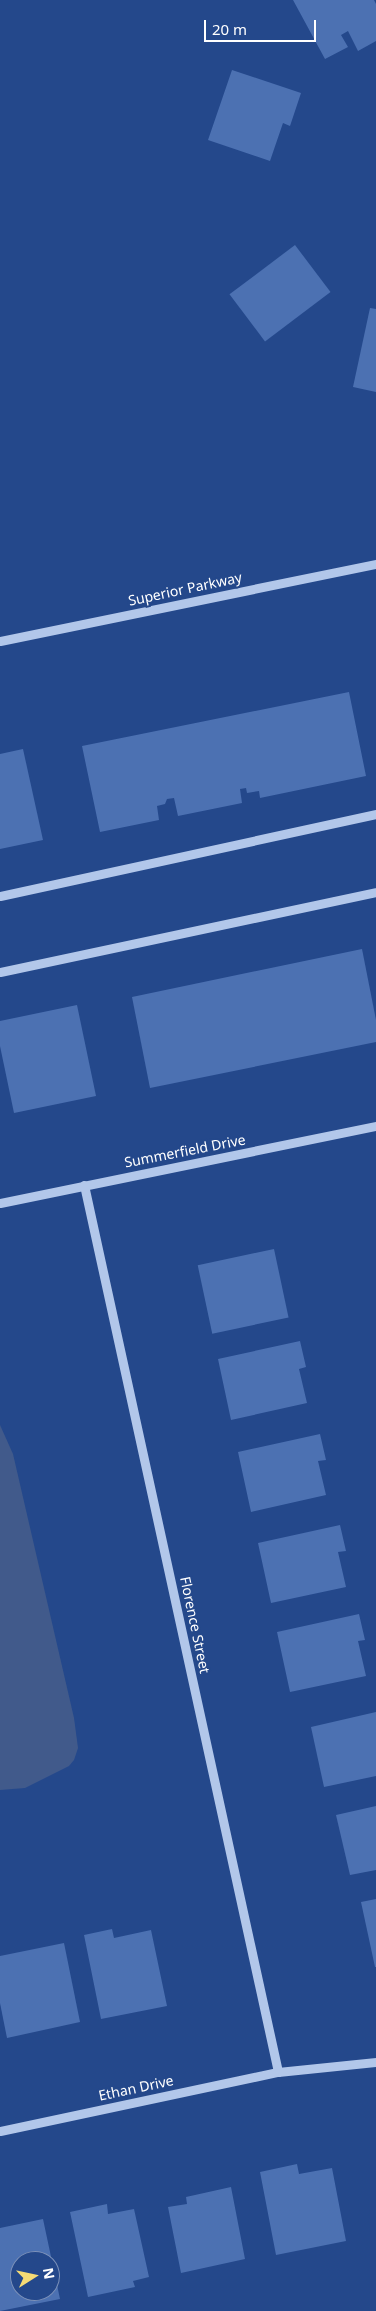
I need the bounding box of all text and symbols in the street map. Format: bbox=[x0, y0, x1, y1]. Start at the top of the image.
scale bar bbox=[206, 10, 318, 42]
text: 20 m bbox=[212, 19, 247, 39]
street label: Superior Parkway bbox=[127, 569, 243, 609]
street label: Summerfield Drive bbox=[123, 1131, 247, 1171]
street label: Florence Street bbox=[177, 1575, 213, 1675]
street label: Ethan Drive bbox=[97, 2072, 175, 2104]
north arrow bbox=[10, 2251, 60, 2301]
text: N bbox=[39, 2266, 60, 2281]

